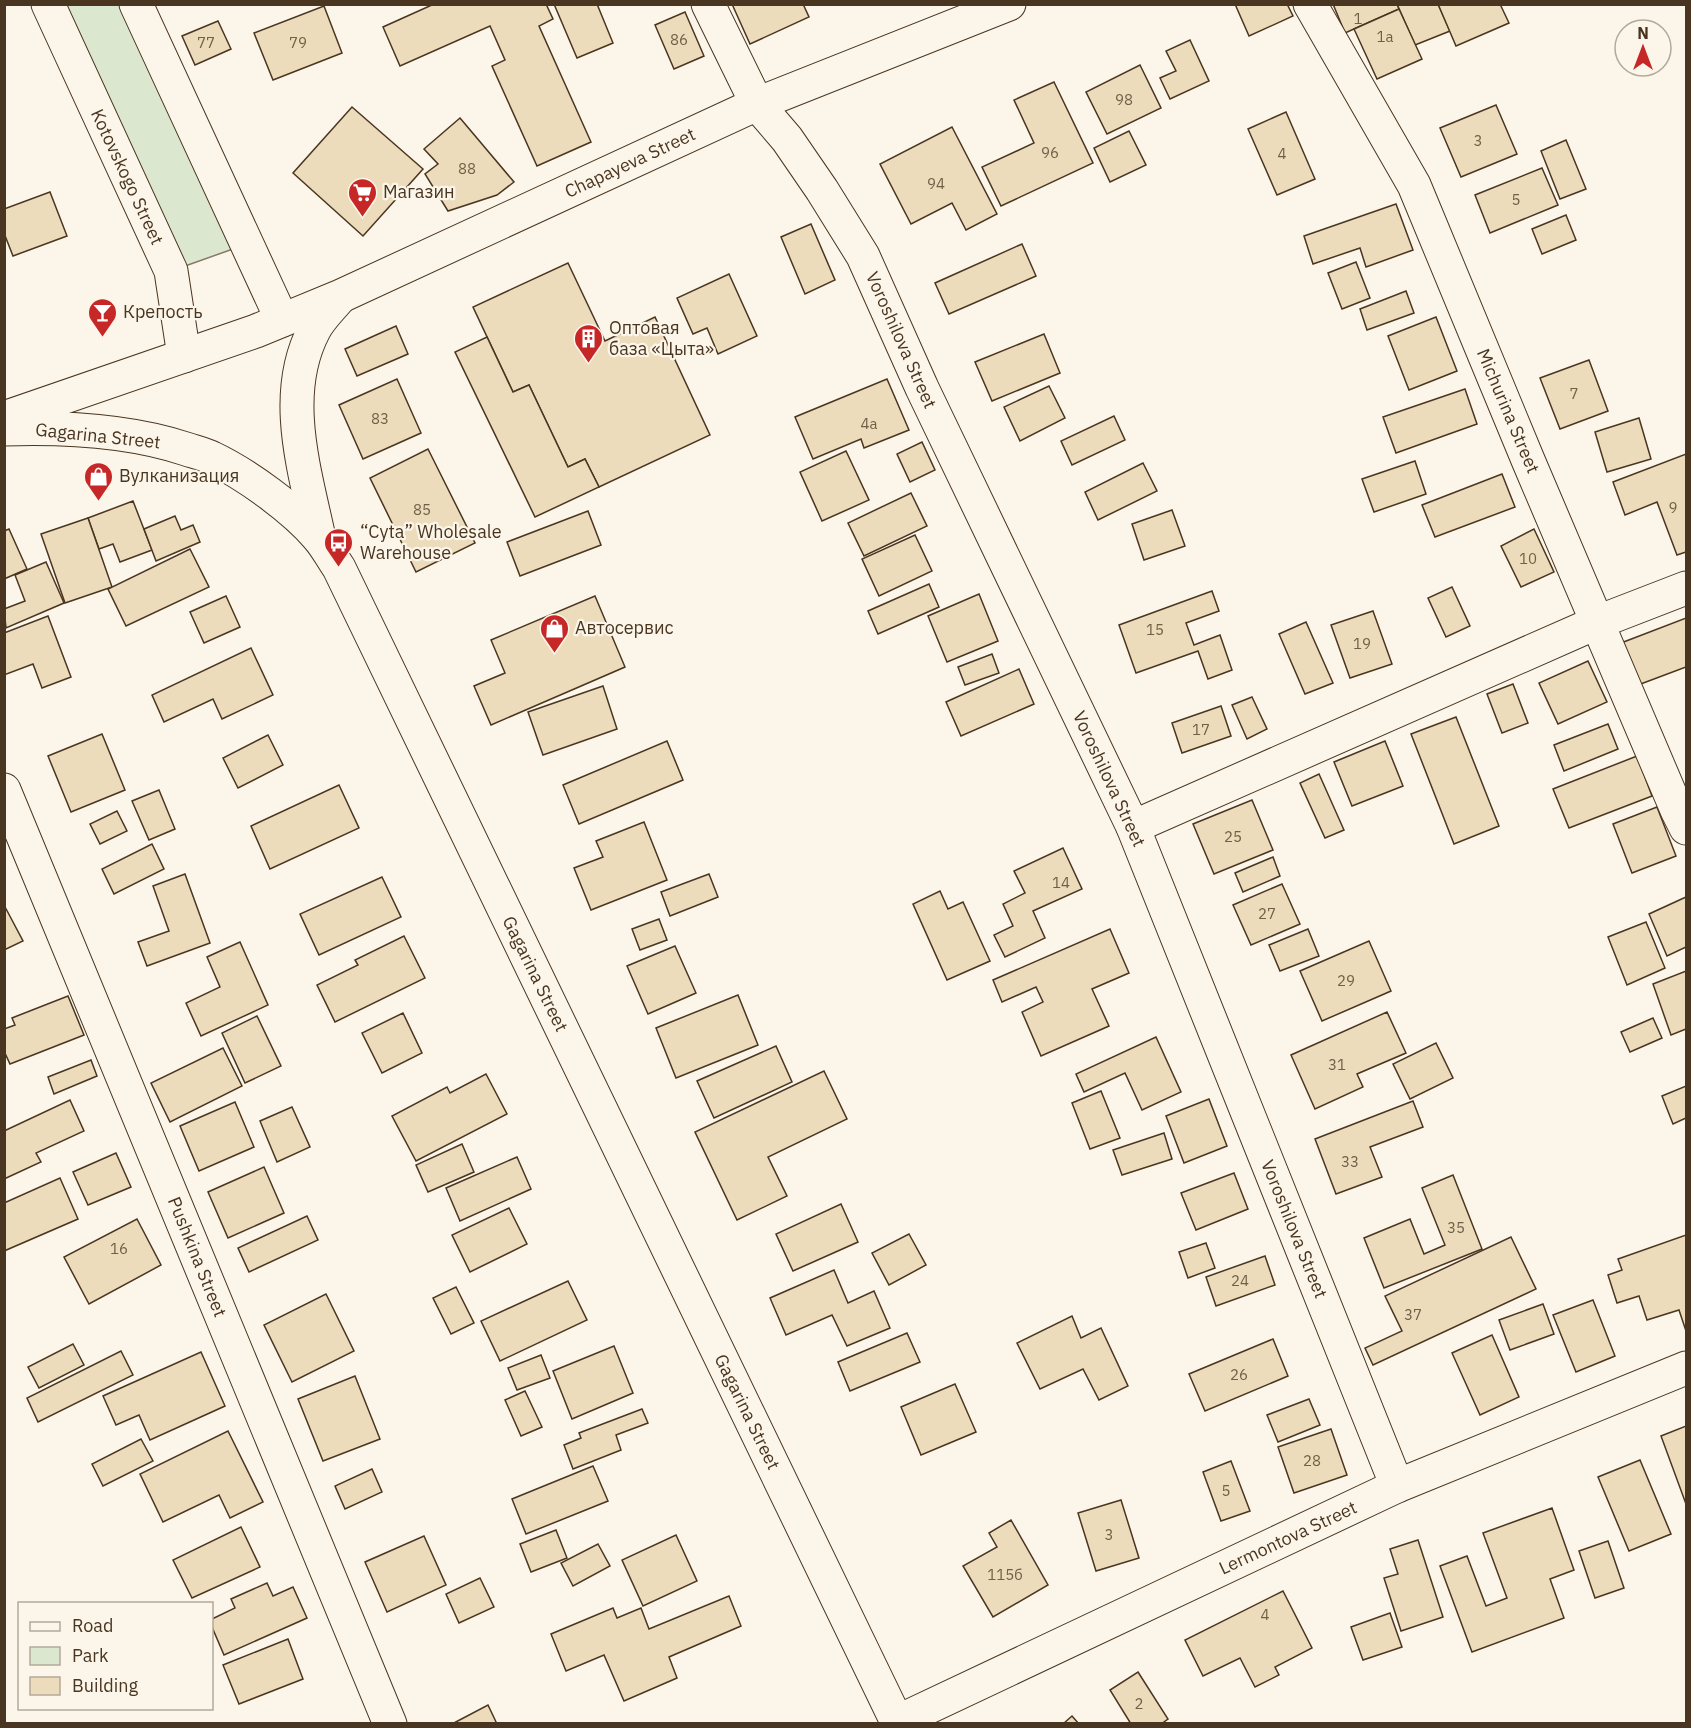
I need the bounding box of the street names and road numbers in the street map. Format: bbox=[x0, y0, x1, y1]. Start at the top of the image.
street label: Kotovskogo Street bbox=[86, 105, 169, 248]
street label: Chapayeva Street bbox=[561, 122, 699, 203]
street label: Voroshilova Street bbox=[861, 268, 942, 412]
street label: Michurina Street bbox=[1472, 345, 1545, 477]
street label: Gagarina Street bbox=[34, 417, 162, 454]
street label: Voroshilova Street bbox=[1068, 707, 1151, 850]
street label: Gagarina Street bbox=[498, 912, 573, 1035]
street label: Voroshilova Street bbox=[1256, 1156, 1333, 1301]
street label: Pushkina Street bbox=[163, 1193, 232, 1320]
street label: Gagarina Street bbox=[710, 1350, 785, 1473]
street label: Lermontova Street bbox=[1215, 1496, 1360, 1580]

